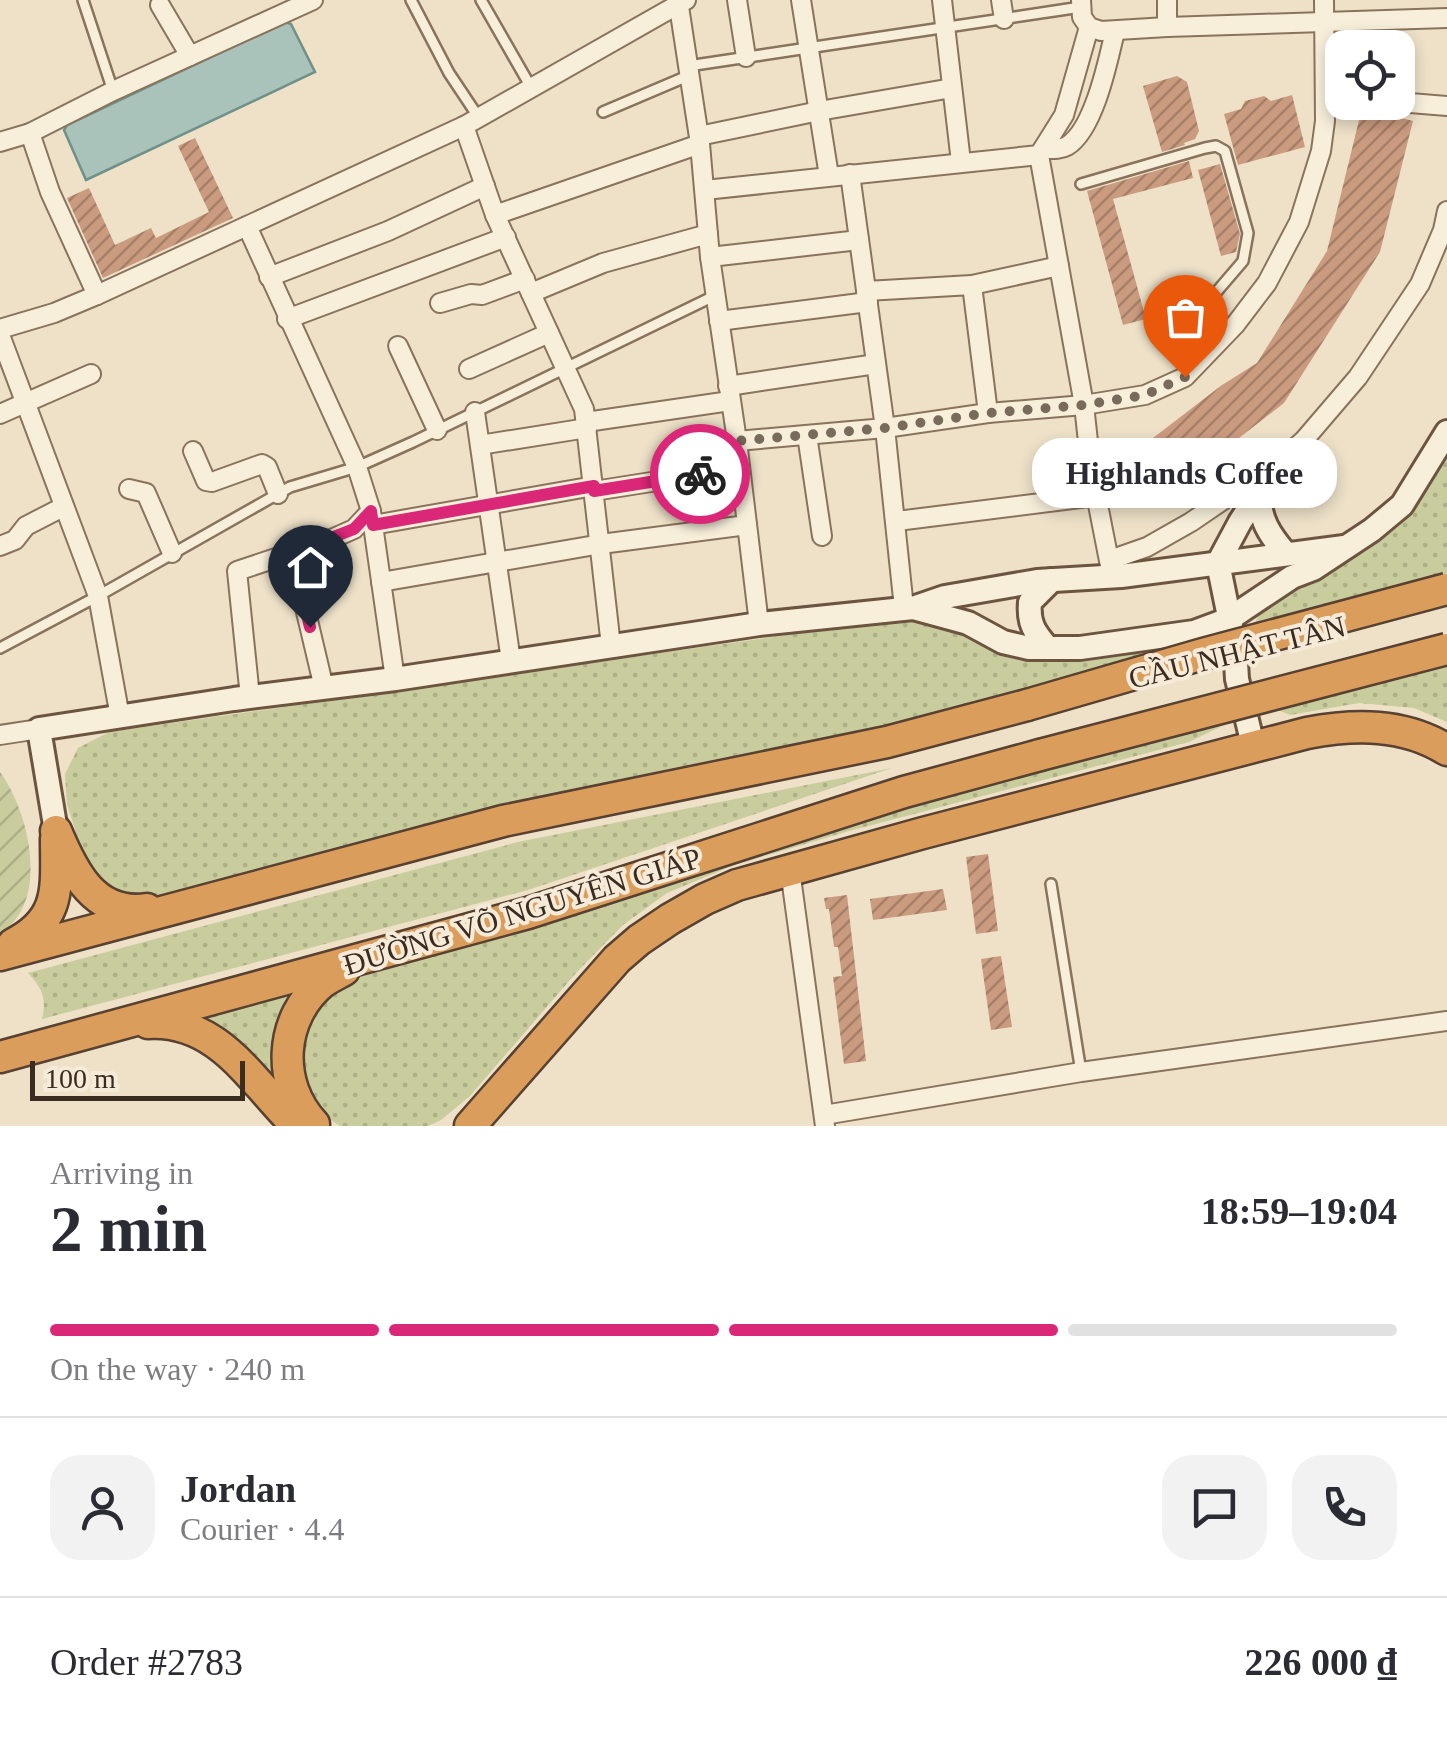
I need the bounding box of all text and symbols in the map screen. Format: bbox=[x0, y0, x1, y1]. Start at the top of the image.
map controls bbox=[1325, 30, 1415, 120]
button: locate bbox=[1325, 30, 1415, 120]
pin bbox=[1143, 275, 1228, 378]
icon: bag bbox=[1158, 290, 1213, 345]
courier bbox=[650, 424, 750, 524]
callout: Highlands Coffee bbox=[1032, 437, 1338, 507]
icon: bike bbox=[673, 447, 728, 502]
text: Highlands Coffee bbox=[1066, 455, 1303, 491]
pin bbox=[268, 525, 353, 628]
icon: home bbox=[283, 540, 338, 595]
street label: CẦU NHẬT TÂN bbox=[1125, 609, 1349, 695]
street label: ĐƯỜNG VÕ NGUYÊN GIÁP bbox=[339, 841, 705, 981]
scale bar bbox=[30, 1056, 245, 1100]
text: 100 m bbox=[45, 1063, 116, 1094]
text: Arriving in bbox=[50, 1155, 193, 1191]
text: 18:59–19:04 bbox=[1201, 1190, 1397, 1232]
text: 2 min bbox=[50, 1193, 207, 1265]
text: On the way · 240 m bbox=[50, 1351, 305, 1387]
button: person bbox=[50, 1455, 155, 1560]
button: chat bbox=[1162, 1455, 1267, 1560]
button: phone bbox=[1292, 1455, 1397, 1560]
text: Jordan bbox=[180, 1468, 296, 1510]
text: Courier · 4.4 bbox=[180, 1511, 344, 1547]
text: Order #2783 bbox=[50, 1641, 243, 1683]
text: 226 000 ₫ bbox=[1245, 1641, 1397, 1683]

